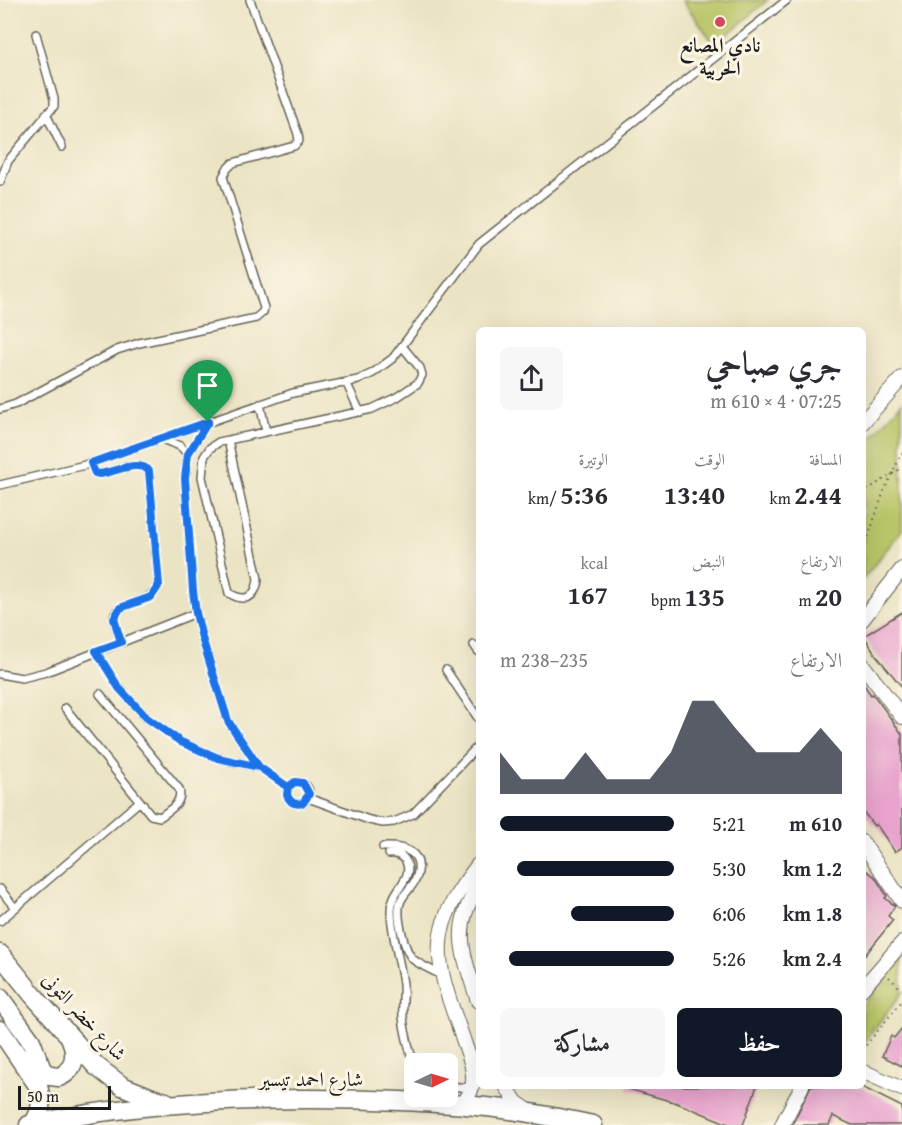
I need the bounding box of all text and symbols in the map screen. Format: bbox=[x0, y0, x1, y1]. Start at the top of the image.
marker: نادي المصانع الحربية bbox=[713, 15, 727, 29]
place label: نادي المصانع الحربية bbox=[679, 30, 761, 82]
text: جري صباحي bbox=[706, 339, 842, 387]
button: share bbox=[500, 347, 563, 410]
pin bbox=[182, 360, 233, 422]
icon: arrive bbox=[191, 369, 224, 402]
text: 07:25 · 4 × 610 m bbox=[710, 386, 842, 415]
text: الوتيرة bbox=[578, 447, 608, 471]
text: الوقت bbox=[694, 447, 725, 471]
text: المسافة bbox=[809, 447, 842, 471]
text: 5:36 bbox=[560, 475, 608, 514]
text: 13:40 bbox=[664, 475, 725, 514]
text: 2.44 bbox=[794, 475, 842, 514]
text: /km bbox=[528, 486, 560, 510]
text: km bbox=[770, 486, 794, 510]
text: النبض bbox=[692, 549, 725, 573]
text: الارتفاع bbox=[800, 549, 842, 573]
text: kcal bbox=[581, 551, 608, 575]
text: 167 bbox=[568, 575, 608, 614]
text: 135 bbox=[685, 577, 725, 616]
text: 20 bbox=[815, 577, 842, 616]
text: bpm bbox=[651, 588, 685, 612]
text: m bbox=[798, 588, 815, 612]
text: 235–238 m bbox=[500, 645, 588, 674]
text: الارتفاع bbox=[790, 645, 842, 674]
text: 5:21 bbox=[712, 809, 746, 838]
text: 610 m bbox=[789, 809, 842, 838]
text: 5:30 bbox=[712, 854, 746, 883]
text: 1.2 km bbox=[783, 854, 842, 883]
text: 6:06 bbox=[712, 899, 746, 928]
text: 1.8 km bbox=[783, 899, 842, 928]
text: 5:26 bbox=[712, 944, 746, 973]
text: 2.4 km bbox=[783, 944, 842, 973]
street label: شارع خضر التونى bbox=[33, 965, 134, 1070]
button: مشاركة bbox=[500, 1008, 665, 1077]
button: حفظ bbox=[677, 1008, 842, 1077]
north arrow bbox=[404, 1053, 458, 1107]
map controls bbox=[404, 1053, 458, 1107]
street label: شارع احمد تيسير bbox=[257, 1064, 363, 1097]
scale bar bbox=[18, 1083, 111, 1110]
text: 50 m bbox=[27, 1084, 59, 1108]

